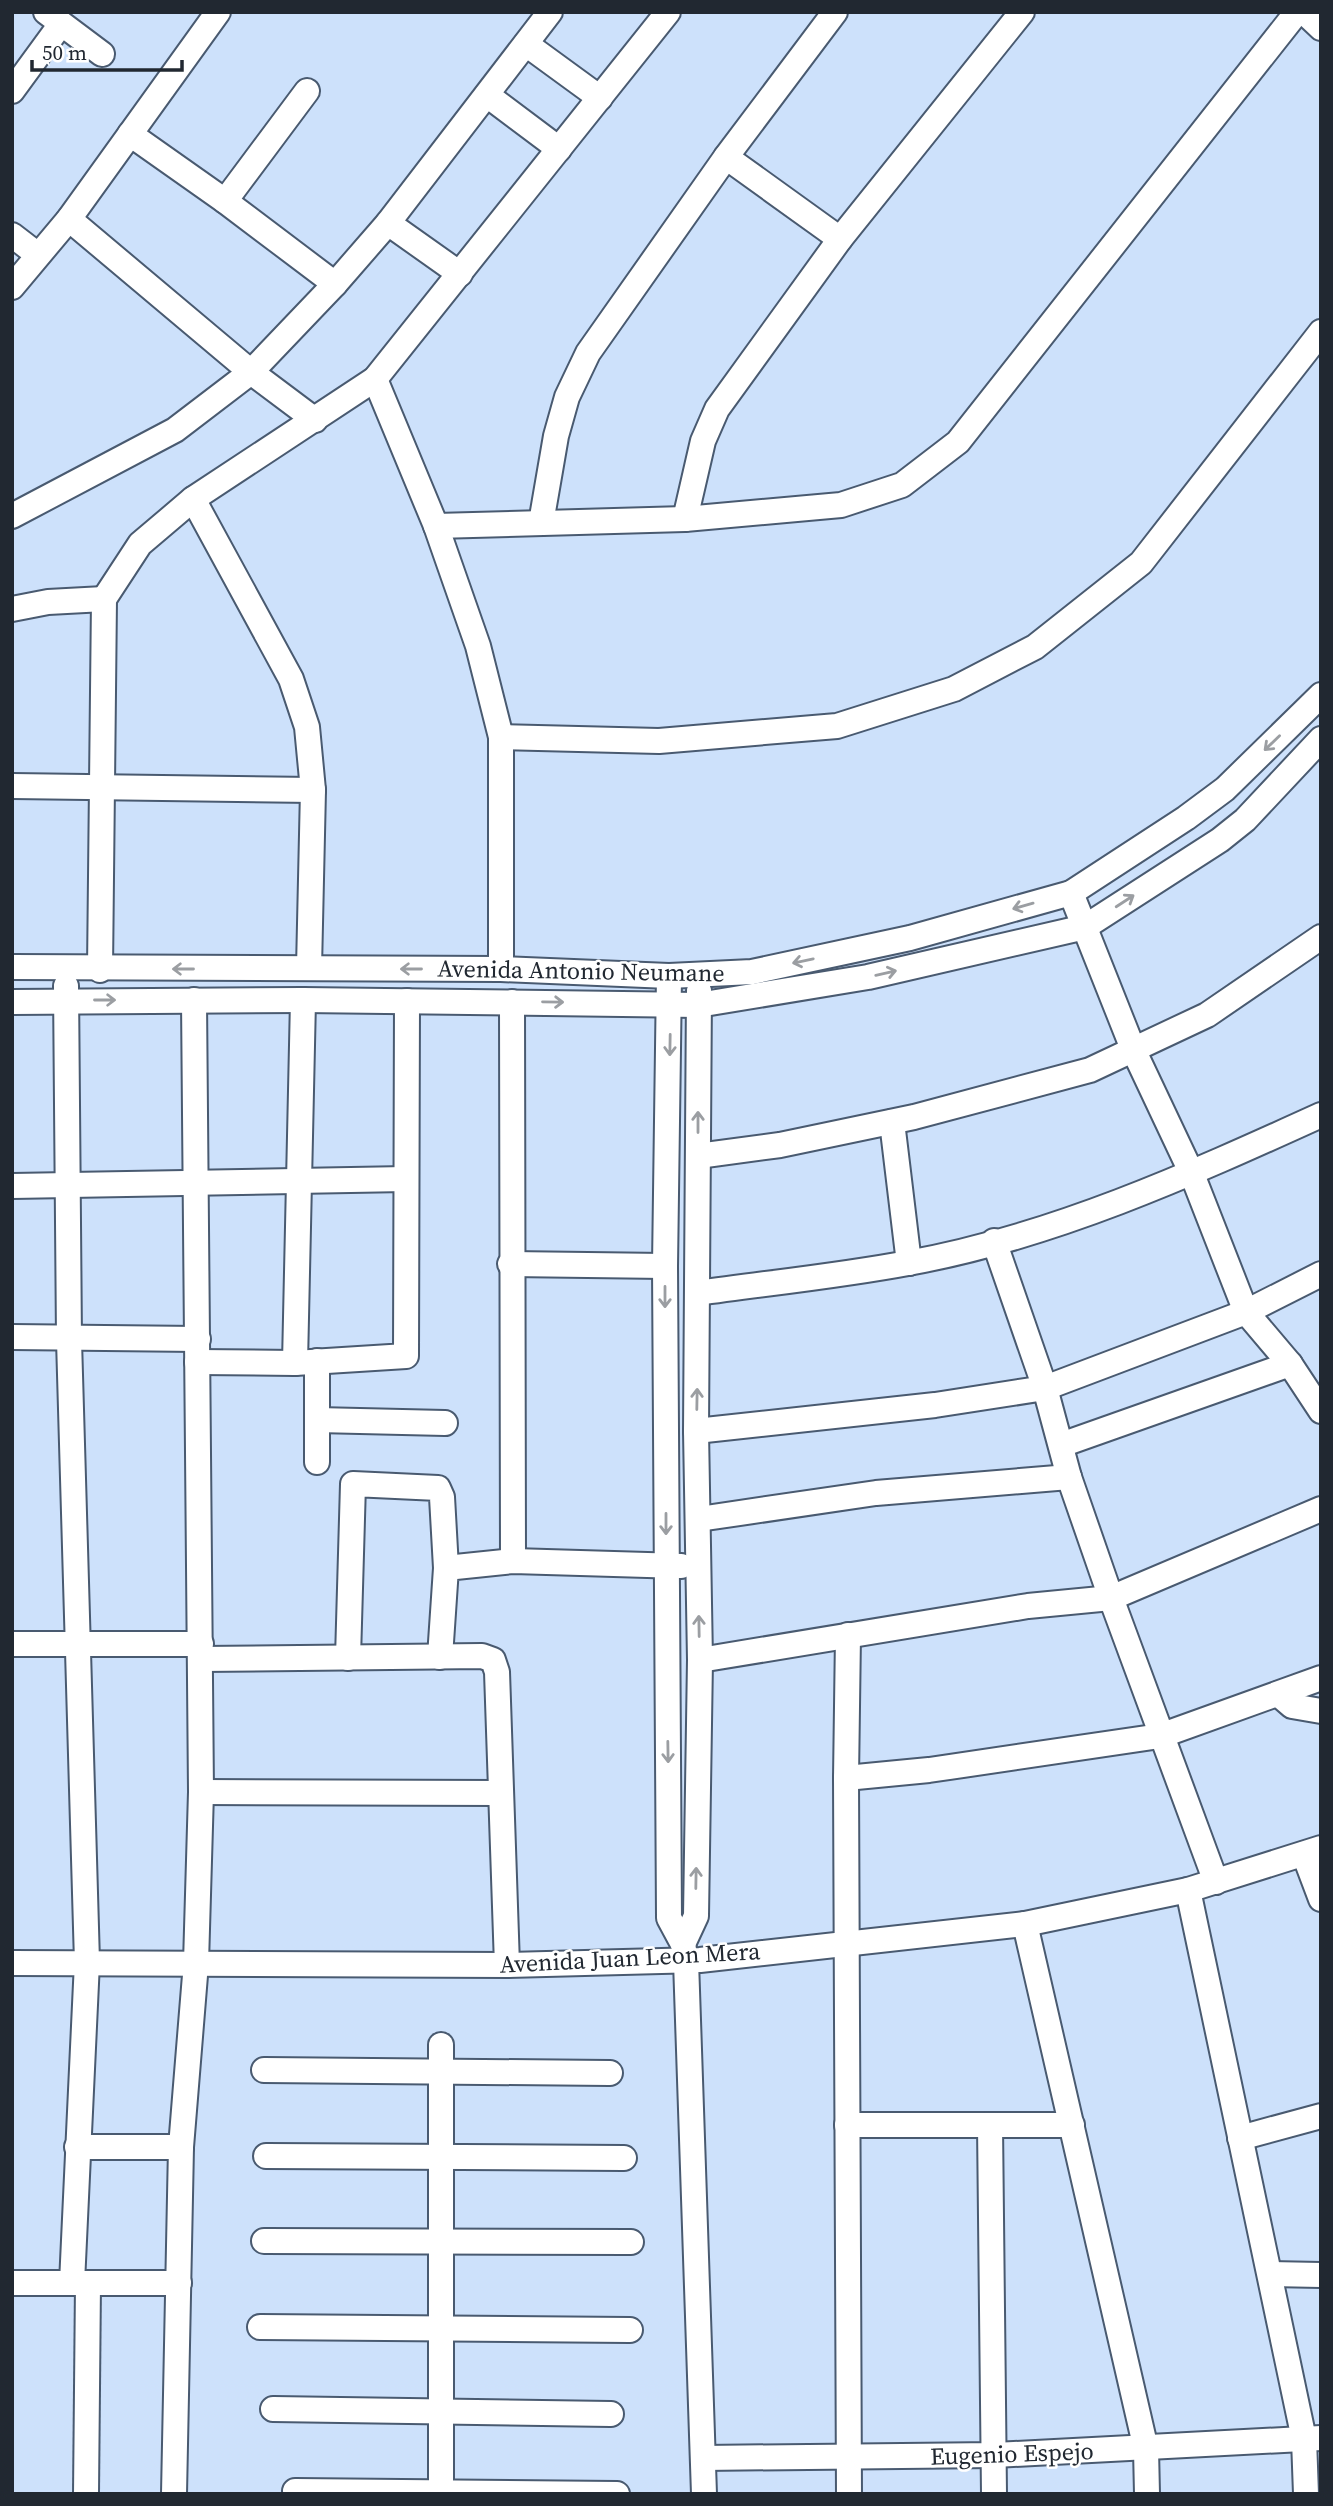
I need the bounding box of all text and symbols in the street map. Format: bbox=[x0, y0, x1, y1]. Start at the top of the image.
scale bar bbox=[32, 28, 182, 72]
text: 50 m bbox=[42, 38, 87, 67]
one-way arrow bbox=[1264, 734, 1281, 751]
one-way arrow bbox=[1115, 894, 1134, 909]
one-way arrow bbox=[1013, 900, 1035, 913]
street label: Avenida Antonio Neumane bbox=[437, 951, 725, 990]
one-way arrow bbox=[792, 955, 815, 968]
one-way arrow bbox=[172, 962, 195, 976]
one-way arrow bbox=[399, 962, 422, 976]
one-way arrow bbox=[874, 966, 897, 979]
one-way arrow bbox=[93, 993, 116, 1007]
one-way arrow bbox=[541, 995, 564, 1009]
one-way arrow bbox=[663, 1033, 676, 1056]
one-way arrow bbox=[691, 1111, 705, 1134]
one-way arrow bbox=[658, 1285, 672, 1308]
one-way arrow bbox=[690, 1387, 704, 1410]
one-way arrow bbox=[659, 1512, 673, 1535]
one-way arrow bbox=[692, 1615, 706, 1638]
one-way arrow bbox=[661, 1740, 675, 1763]
one-way arrow bbox=[689, 1867, 703, 1890]
street label: Avenida Juan Leon Mera bbox=[499, 1934, 762, 1981]
street label: Eugenio Espejo bbox=[930, 2434, 1094, 2473]

